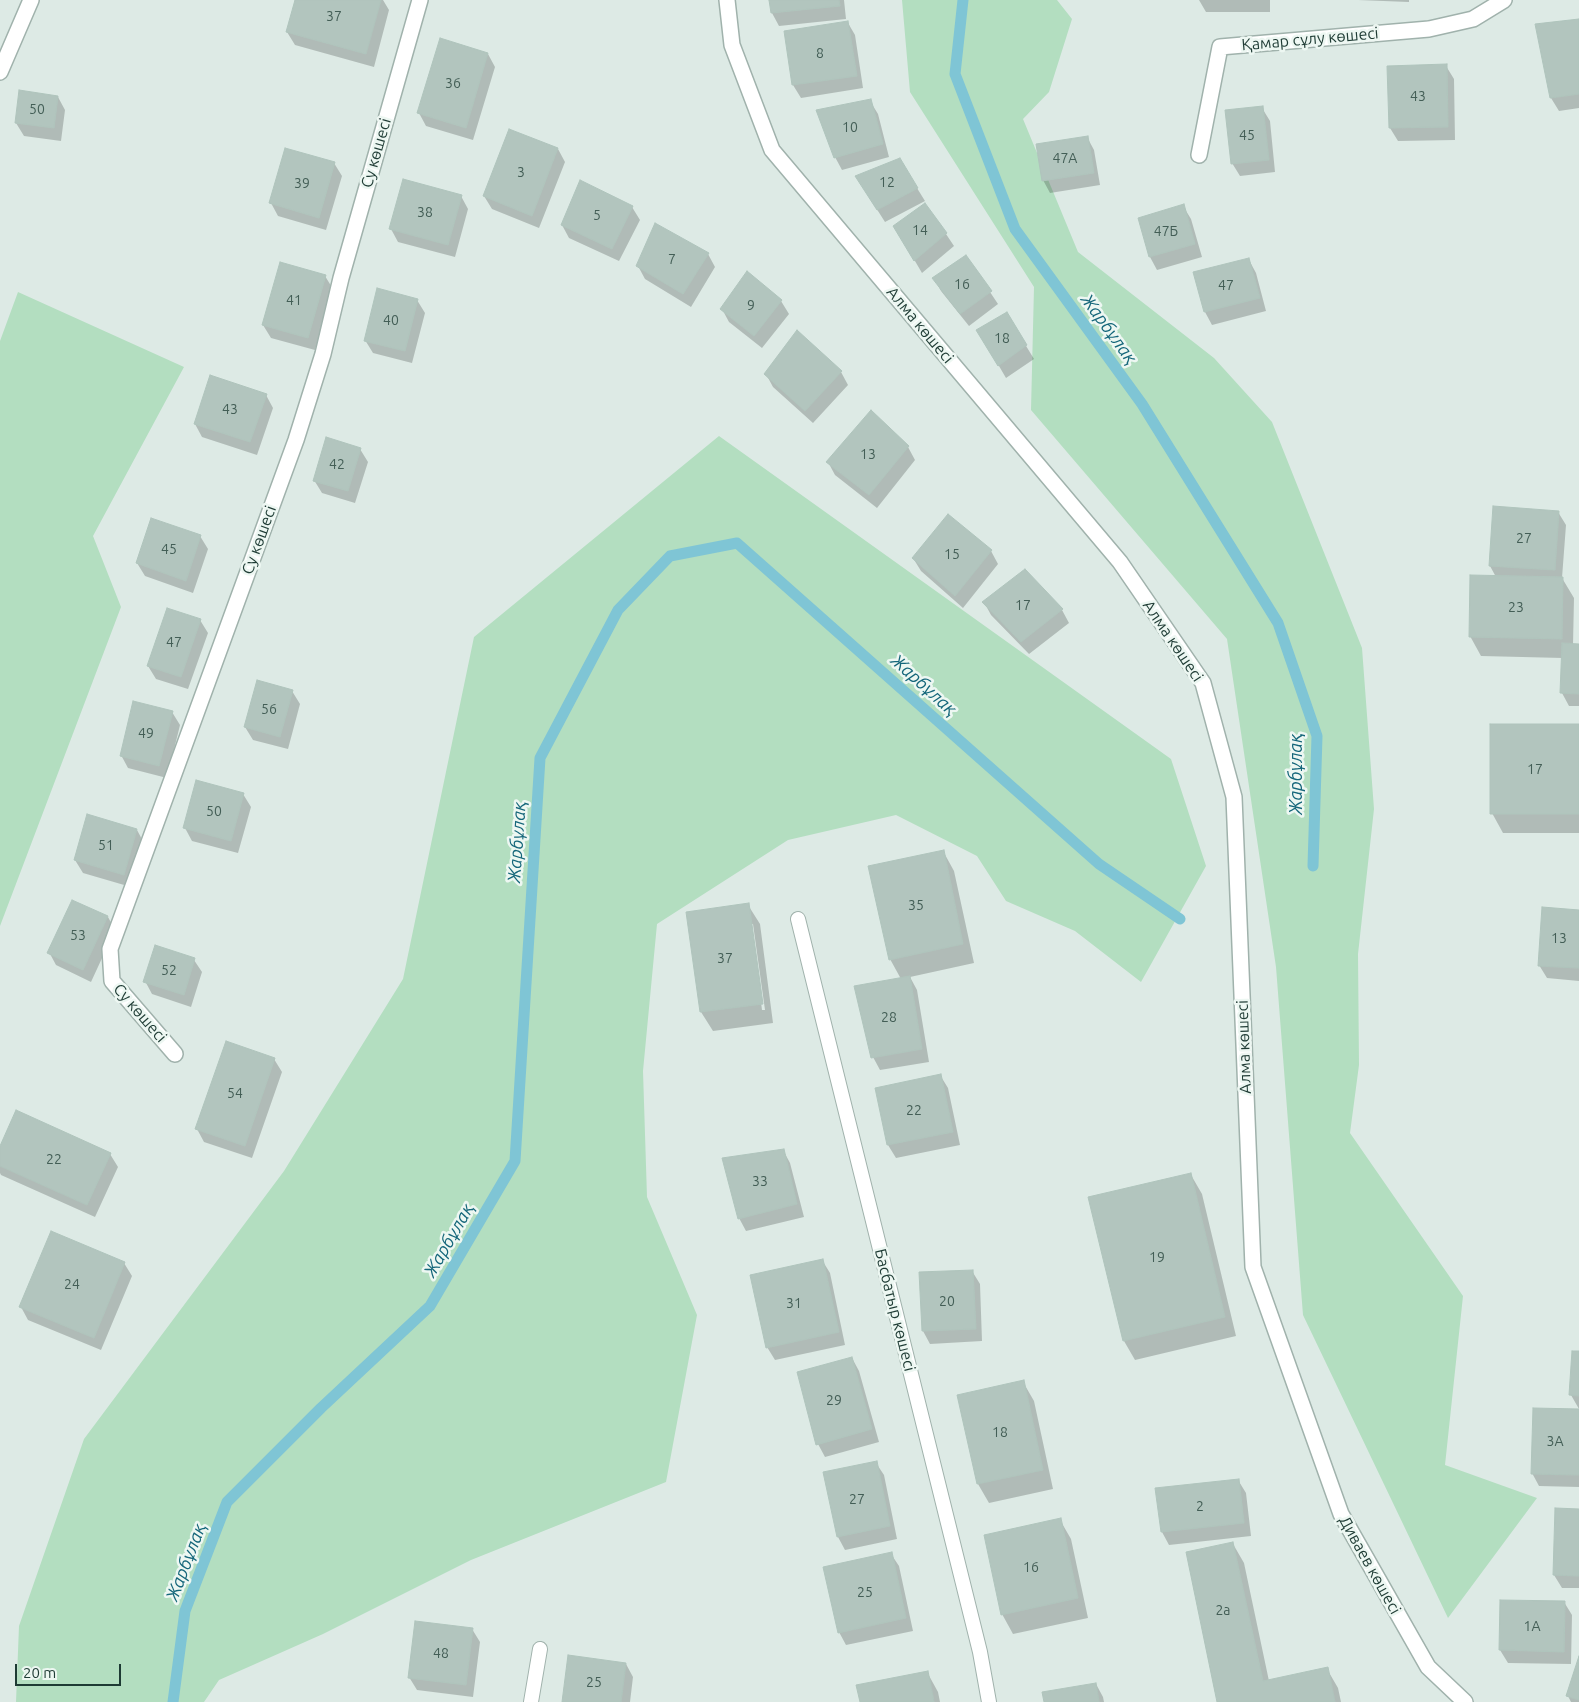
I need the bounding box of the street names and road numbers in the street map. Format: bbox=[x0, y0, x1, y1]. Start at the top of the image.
street label: Қамар сұлу көшесі bbox=[1241, 23, 1379, 55]
street label: Су көшесі bbox=[357, 116, 395, 190]
street label: Алма көшесі bbox=[882, 283, 958, 367]
street label: Су көшесі bbox=[238, 503, 280, 577]
street label: Алма көшесі bbox=[1139, 597, 1207, 685]
street label: Су көшесі bbox=[109, 980, 171, 1046]
street label: Алма көшесі bbox=[1233, 1000, 1255, 1094]
street label: Басбатыр көшесі bbox=[870, 1247, 920, 1373]
street label: Диваев көшесі bbox=[1335, 1512, 1405, 1618]

